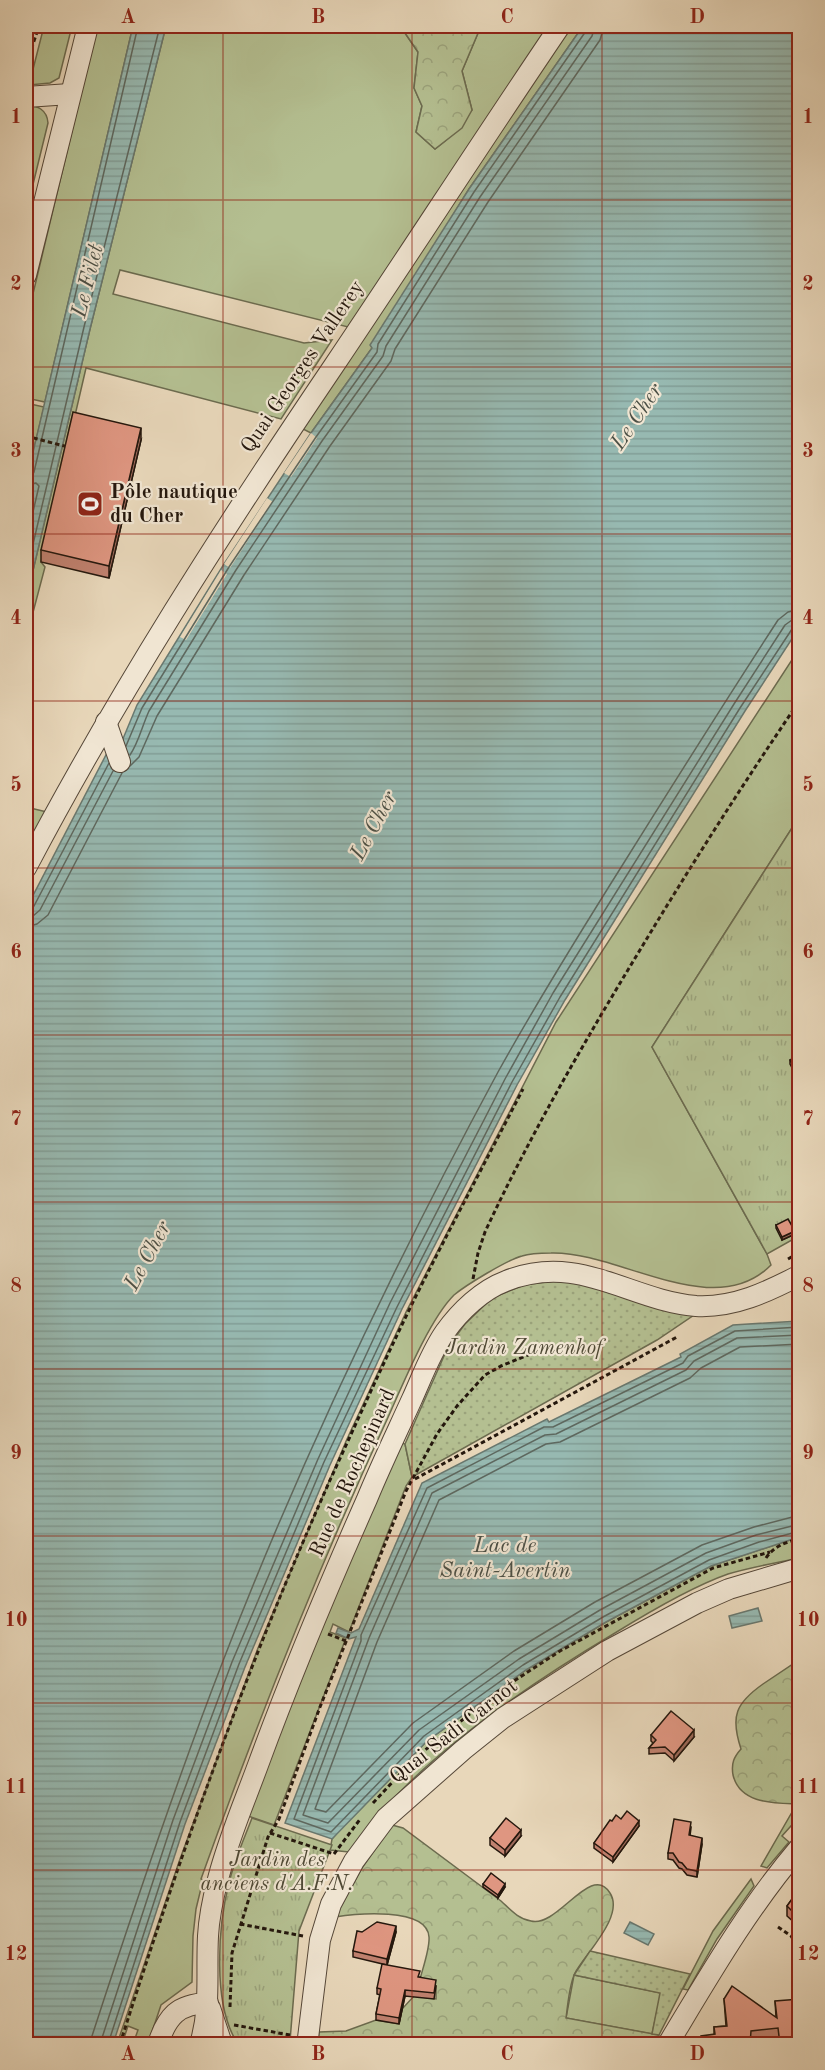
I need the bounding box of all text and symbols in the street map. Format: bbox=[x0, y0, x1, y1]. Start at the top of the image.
text: A bbox=[120, 8, 136, 28]
text: B bbox=[311, 8, 325, 28]
text: C bbox=[500, 8, 514, 28]
text: D bbox=[689, 8, 705, 28]
text: 1 bbox=[10, 108, 22, 128]
text: 1 bbox=[802, 108, 814, 128]
water label: Le Filet bbox=[68, 241, 108, 321]
text: 2 bbox=[10, 275, 22, 295]
text: 2 bbox=[802, 275, 814, 295]
street label: Quai Georges Vallerey bbox=[238, 277, 368, 457]
water label: Le Cher bbox=[606, 379, 667, 455]
text: 3 bbox=[10, 442, 22, 462]
text: 3 bbox=[802, 442, 814, 462]
place label: Pôle nautique du Cher bbox=[110, 482, 238, 527]
sports icon: Pôle nautique du Cher bbox=[75, 489, 105, 519]
text: 4 bbox=[10, 609, 22, 629]
text: 4 bbox=[802, 609, 814, 629]
text: 5 bbox=[10, 775, 22, 796]
text: 5 bbox=[802, 775, 814, 796]
water label: Le Cher bbox=[346, 787, 401, 865]
text: 6 bbox=[10, 943, 22, 963]
text: 6 bbox=[802, 943, 814, 963]
text: 7 bbox=[10, 1110, 22, 1130]
text: 7 bbox=[802, 1110, 814, 1130]
water label: Le Cher bbox=[120, 1217, 175, 1295]
text: 8 bbox=[10, 1277, 22, 1297]
text: 8 bbox=[802, 1277, 814, 1297]
park label: Jardin Zamenhof bbox=[445, 1338, 606, 1359]
street label: Rue de Rochepinard bbox=[306, 1386, 400, 1560]
text: 9 bbox=[10, 1444, 22, 1464]
text: 9 bbox=[802, 1444, 814, 1464]
water label: Lac de Saint-Avertin bbox=[440, 1535, 571, 1582]
text: 10 bbox=[4, 1611, 28, 1631]
text: 10 bbox=[796, 1611, 820, 1631]
street label: Quai Sadi Carnot bbox=[386, 1676, 522, 1788]
text: 11 bbox=[4, 1778, 28, 1798]
text: 11 bbox=[796, 1778, 820, 1798]
park label: Jardin des anciens d'A.F.N. bbox=[201, 1850, 353, 1895]
text: 12 bbox=[4, 1945, 28, 1965]
text: 12 bbox=[796, 1945, 820, 1965]
text: A bbox=[120, 2045, 136, 2065]
text: B bbox=[311, 2045, 325, 2065]
text: C bbox=[500, 2045, 514, 2065]
text: D bbox=[689, 2045, 705, 2065]

